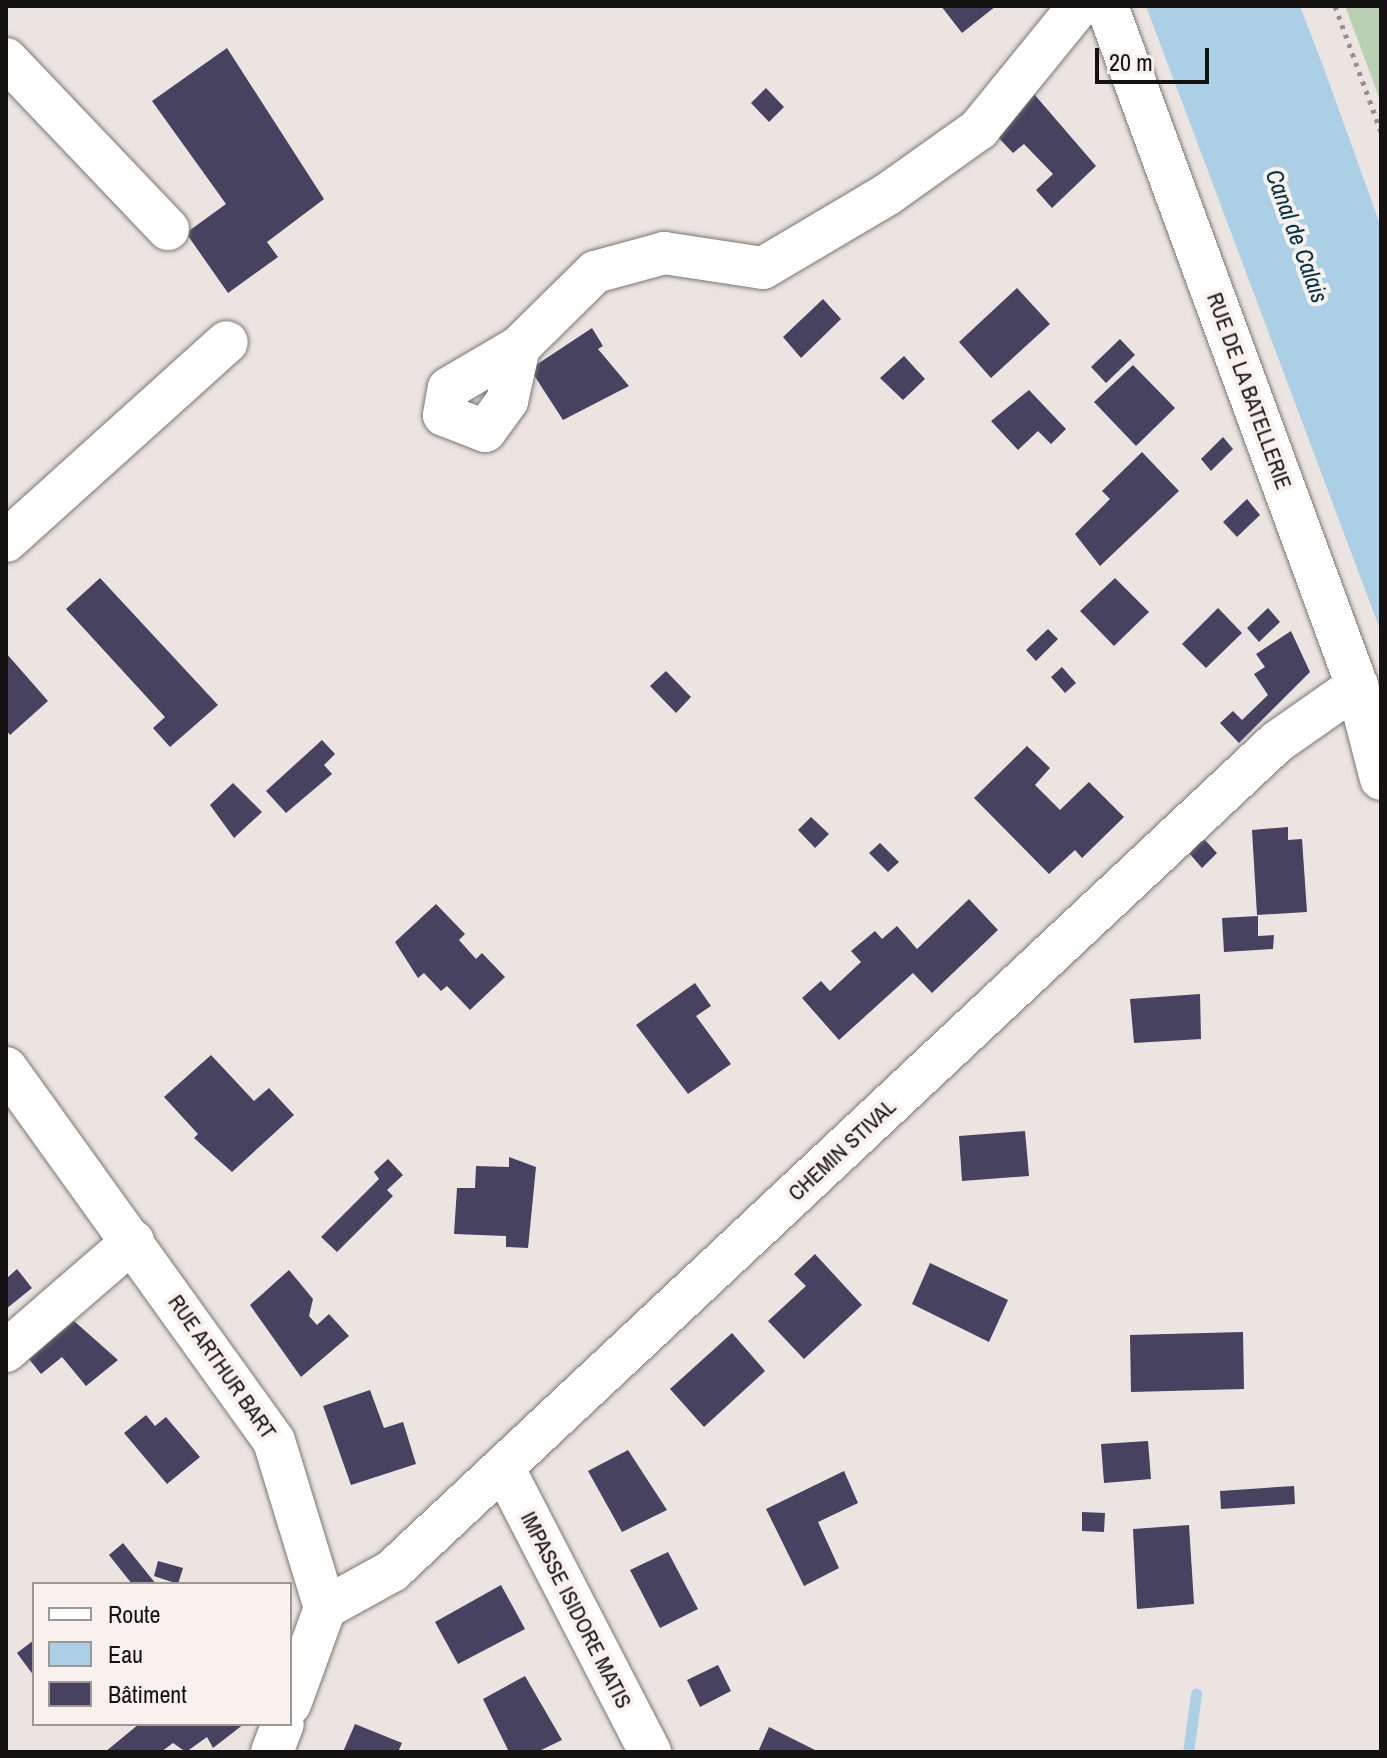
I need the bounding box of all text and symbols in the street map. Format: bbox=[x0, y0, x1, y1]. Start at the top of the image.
scale bar bbox=[1099, 32, 1213, 82]
text: 20 m bbox=[1109, 46, 1153, 78]
water label: Canal de Calais bbox=[1260, 165, 1334, 307]
street label: RUE DE LA BATELLERIE bbox=[1201, 289, 1297, 493]
street label: CHEMIN STIVAL bbox=[783, 1094, 901, 1206]
street label: RUE ARTHUR BART bbox=[162, 1289, 282, 1445]
street label: IMPASSE ISIDORE MATIS bbox=[515, 1507, 637, 1713]
legend bbox=[32, 1582, 292, 1726]
text: Route bbox=[108, 1598, 161, 1630]
text: Eau bbox=[108, 1638, 143, 1670]
text: Bâtiment bbox=[108, 1678, 187, 1710]

